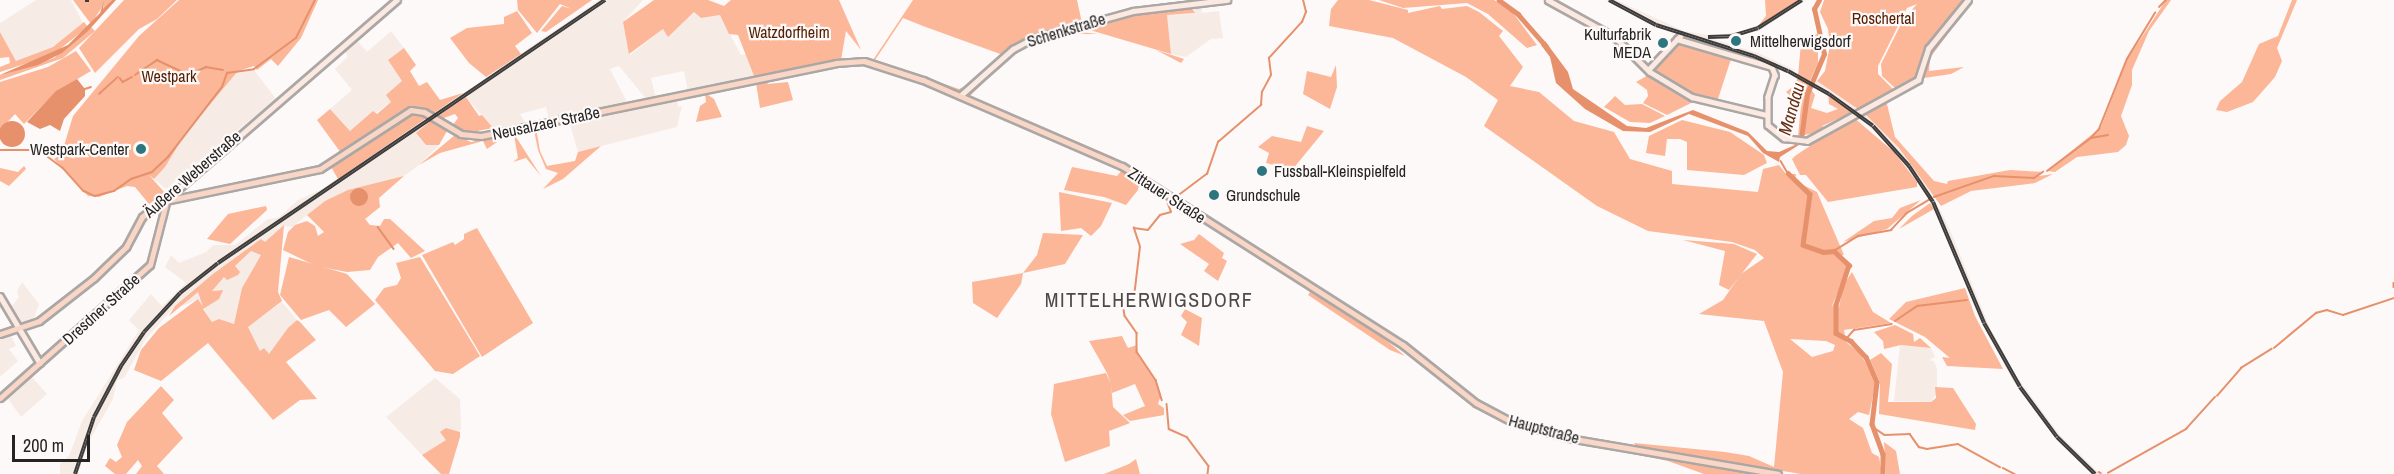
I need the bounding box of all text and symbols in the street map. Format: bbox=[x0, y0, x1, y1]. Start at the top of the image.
park label: Roschertal bbox=[1852, 8, 1914, 28]
street label: Schenkstraße bbox=[1024, 9, 1108, 51]
park label: Watzdorfheim bbox=[748, 22, 830, 42]
place label: Kulturfabrik MEDA bbox=[1584, 24, 1651, 62]
place label: Mittelherwigsdorf bbox=[1750, 31, 1851, 51]
marker: Mittelherwigsdorf bbox=[1727, 32, 1745, 50]
marker: Kulturfabrik MEDA bbox=[1656, 36, 1670, 50]
park label: Westpark bbox=[141, 66, 197, 86]
water label: Mandau bbox=[1774, 80, 1810, 138]
street label: Neusalzaer Straße bbox=[491, 102, 601, 144]
street label: Äußere Weberstraße bbox=[140, 127, 244, 221]
place label: Westpark-Center bbox=[30, 139, 129, 159]
marker: Westpark-Center bbox=[134, 142, 148, 156]
place label: Fussball-Kleinspielfeld bbox=[1274, 161, 1406, 181]
street label: Zittauer Straße bbox=[1125, 163, 1209, 227]
marker: Fussball-Kleinspielfeld bbox=[1255, 164, 1269, 178]
place label: Grundschule bbox=[1226, 185, 1300, 205]
marker: Grundschule bbox=[1207, 188, 1221, 202]
street label: Dresdner Straße bbox=[59, 269, 143, 349]
district label: MITTELHERWIGSDORF bbox=[1045, 287, 1253, 311]
street label: Hauptstraße bbox=[1507, 410, 1581, 448]
scale bar bbox=[15, 423, 93, 461]
text: 200 m bbox=[23, 433, 64, 458]

